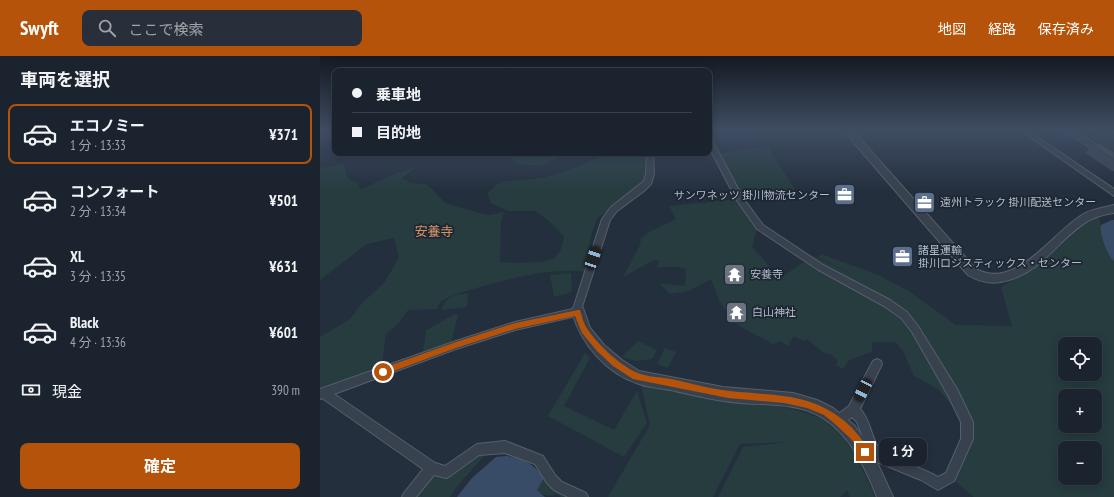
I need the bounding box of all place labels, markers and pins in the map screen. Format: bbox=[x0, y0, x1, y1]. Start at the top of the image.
office icon: サンワネッツ 掛川物流センター bbox=[832, 182, 858, 208]
place label: サンワネッツ 掛川物流センター bbox=[674, 188, 830, 202]
office icon: 遠州トラック 掛川配送センター bbox=[912, 189, 938, 215]
place label: 遠州トラック 掛川配送センター bbox=[940, 195, 1096, 209]
office icon: 諸星運輸 掛川ロジスティックス・センター bbox=[890, 243, 916, 269]
place label: 諸星運輸 掛川ロジスティックス・センター bbox=[918, 243, 1082, 270]
temple icon: 安養寺 bbox=[721, 261, 747, 287]
place label: 安養寺 bbox=[750, 267, 783, 281]
temple icon: 白山神社 bbox=[723, 299, 749, 325]
place label: 白山神社 bbox=[752, 305, 796, 319]

